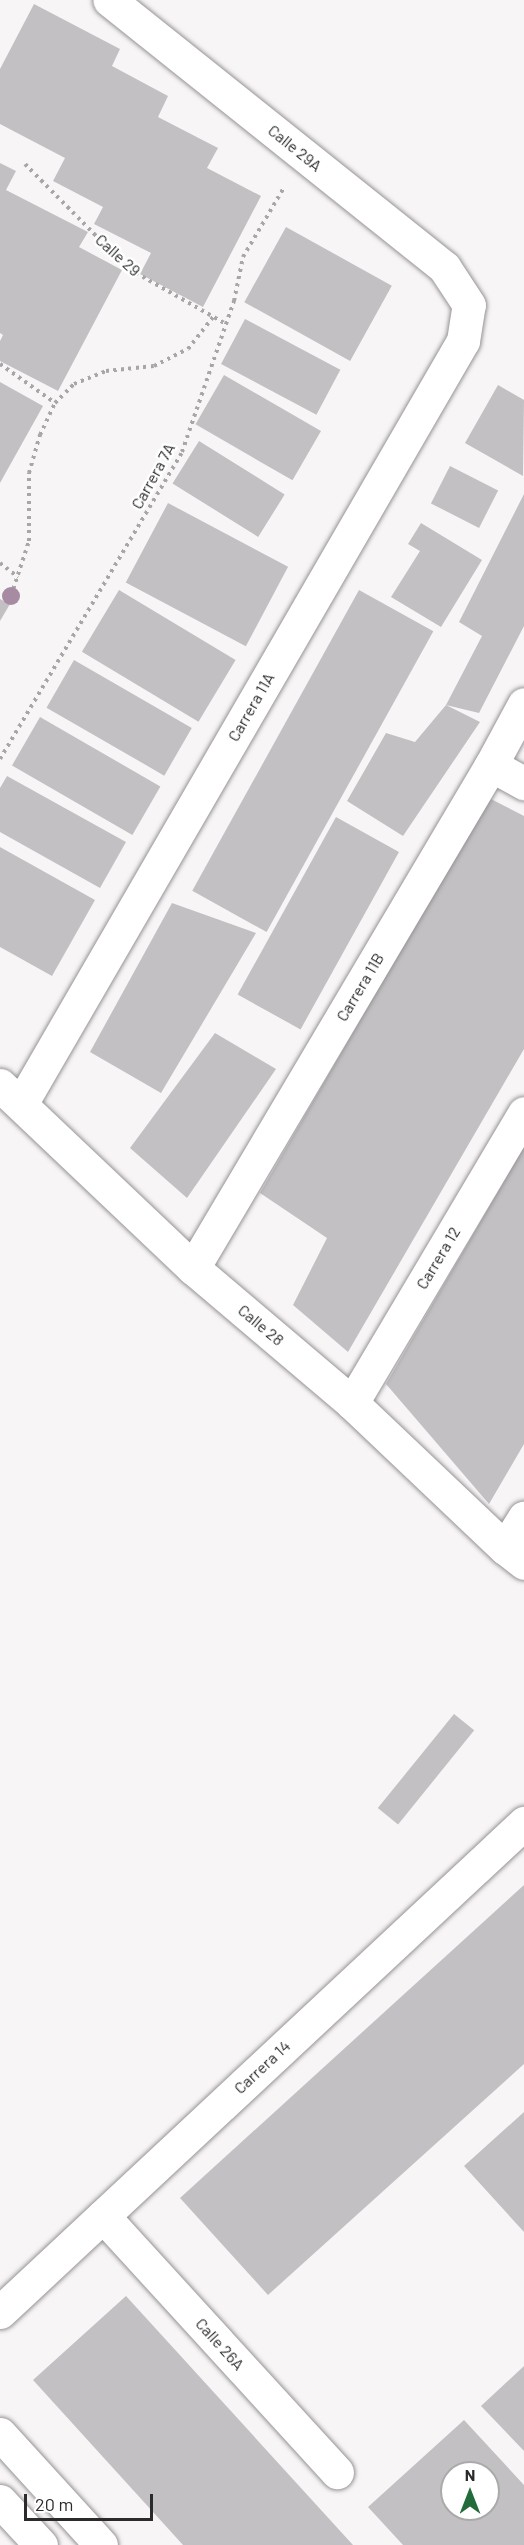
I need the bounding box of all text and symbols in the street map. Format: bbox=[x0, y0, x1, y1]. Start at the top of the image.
street label: Calle 29A bbox=[264, 121, 326, 175]
street label: Calle 29 bbox=[92, 230, 144, 280]
street label: Carrera 7A bbox=[127, 440, 179, 512]
street label: Carrera 11A bbox=[224, 669, 278, 745]
street label: Carrera 11B bbox=[332, 949, 388, 1025]
street label: Carrera 12 bbox=[412, 1223, 464, 1293]
street label: Calle 28 bbox=[234, 1300, 288, 1350]
street label: Carrera 14 bbox=[230, 2036, 294, 2098]
street label: Calle 26A bbox=[192, 2314, 248, 2374]
north arrow bbox=[440, 2461, 500, 2521]
text: N bbox=[465, 2465, 475, 2484]
scale bar bbox=[27, 2482, 156, 2520]
text: 20 m bbox=[35, 2493, 73, 2515]

